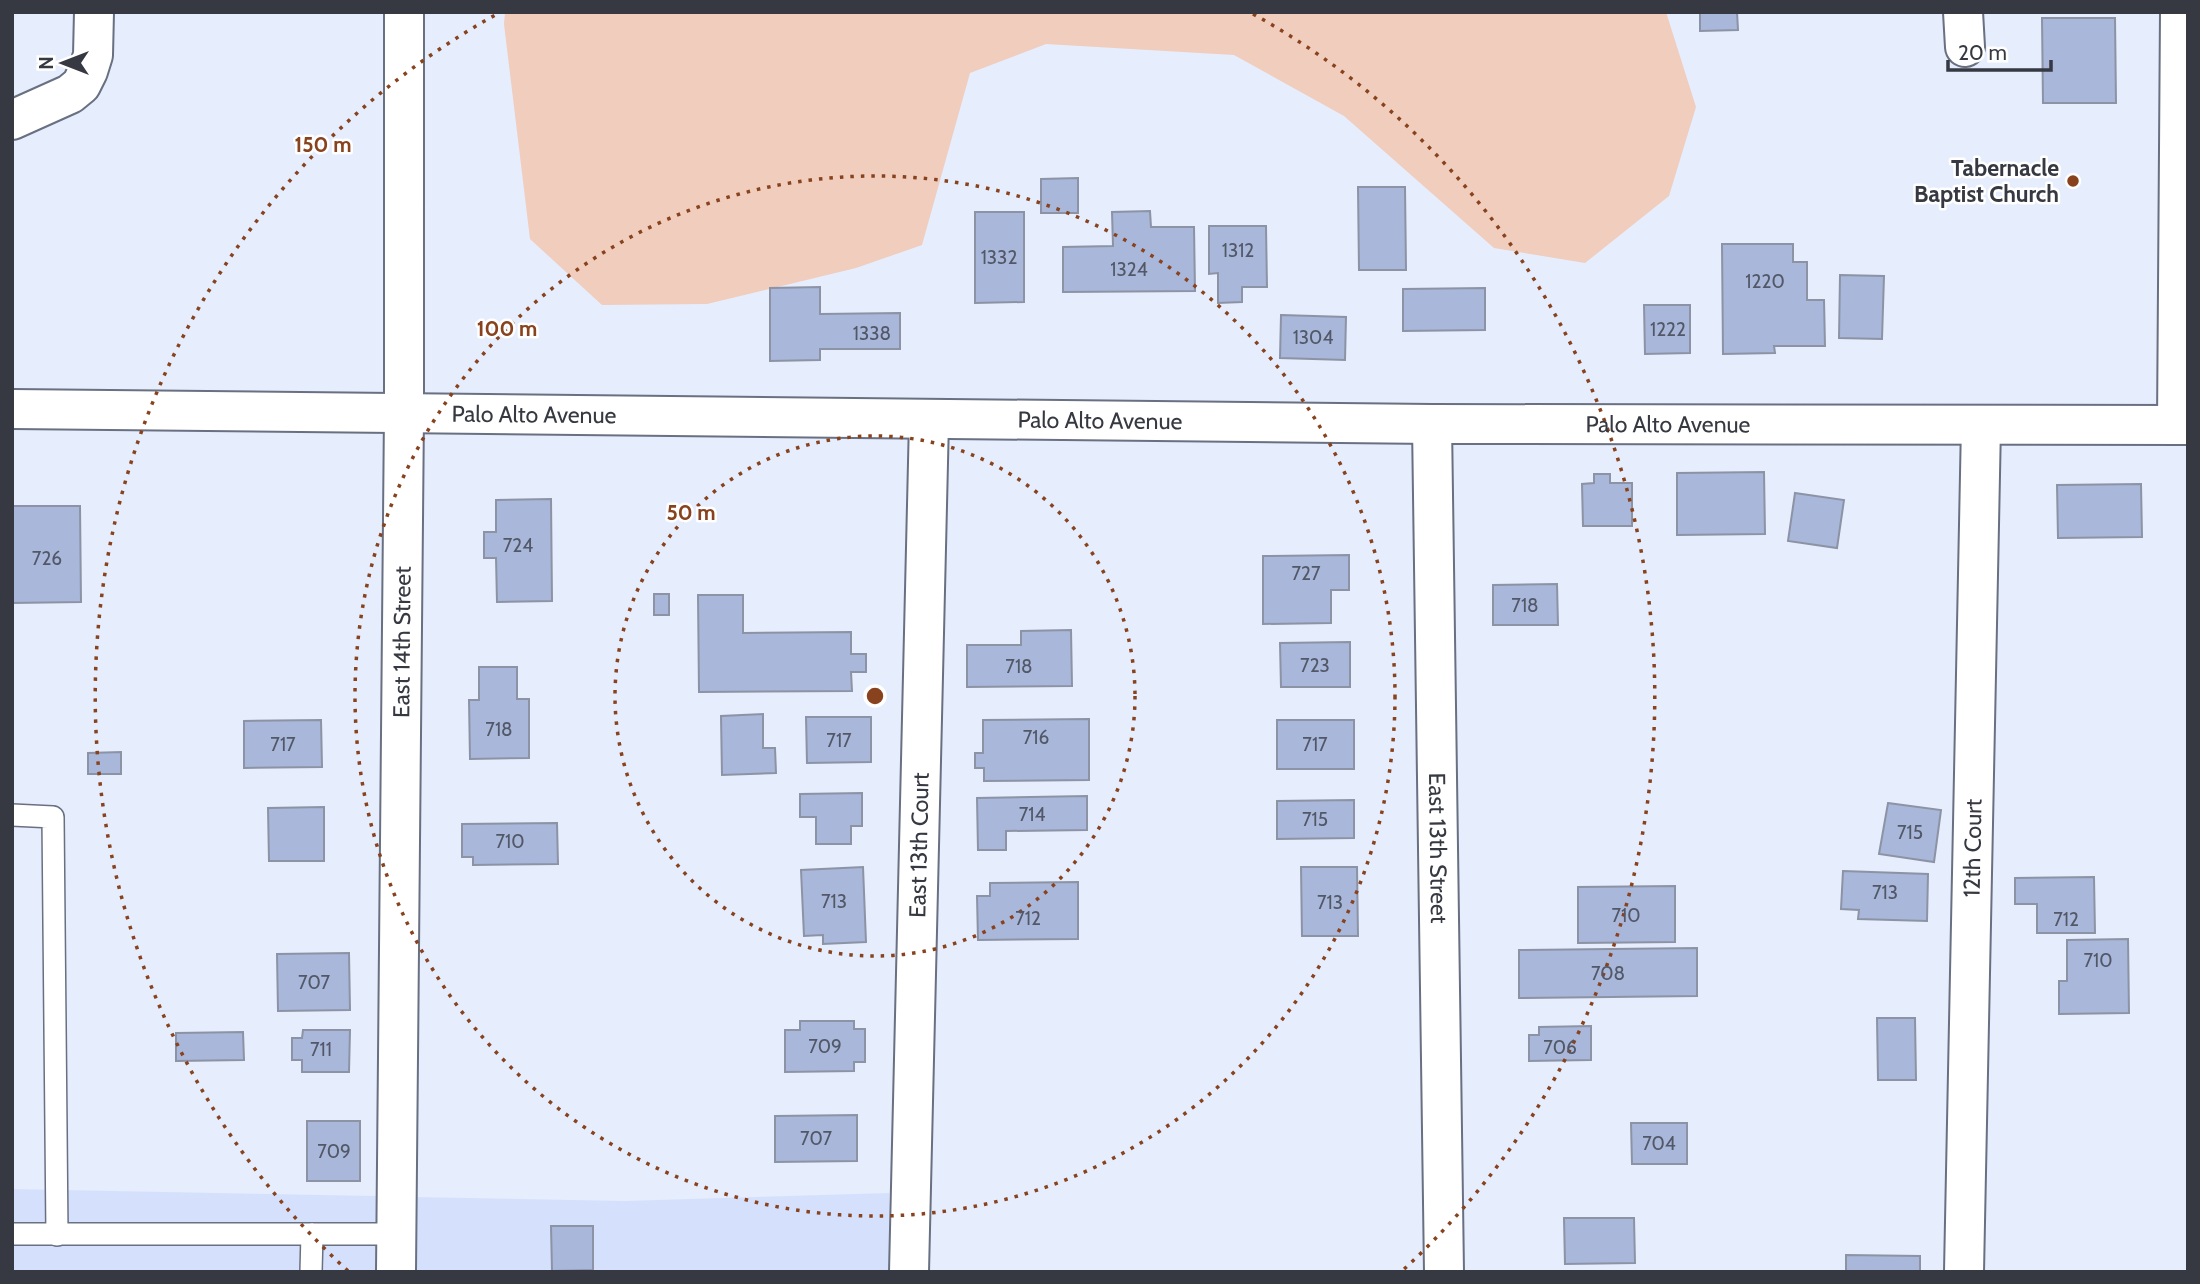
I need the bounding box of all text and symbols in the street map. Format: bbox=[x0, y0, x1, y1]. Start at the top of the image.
north arrow bbox=[28, 28, 98, 98]
scale bar bbox=[1948, 28, 2051, 72]
text: 20 m bbox=[1958, 40, 2007, 65]
text: N bbox=[35, 56, 58, 70]
text: 150 m bbox=[295, 132, 351, 157]
place label: Tabernacle Baptist Church bbox=[1914, 154, 2059, 208]
marker: Tabernacle Baptist Church bbox=[2065, 173, 2081, 189]
house number: 1312 bbox=[1222, 239, 1254, 262]
house number: 1332 bbox=[981, 246, 1017, 269]
house number: 1324 bbox=[1110, 258, 1148, 281]
house number: 1220 bbox=[1745, 270, 1785, 293]
text: 100 m bbox=[477, 316, 537, 341]
house number: 1222 bbox=[1650, 318, 1686, 341]
house number: 1338 bbox=[853, 322, 891, 345]
house number: 1304 bbox=[1293, 326, 1333, 349]
street label: Palo Alto Avenue bbox=[451, 400, 617, 429]
street label: Palo Alto Avenue bbox=[1017, 406, 1183, 435]
street label: Palo Alto Avenue bbox=[1585, 410, 1751, 438]
text: 50 m bbox=[666, 500, 716, 525]
house number: 724 bbox=[503, 534, 533, 557]
house number: 726 bbox=[32, 547, 62, 570]
house number: 727 bbox=[1291, 562, 1321, 585]
street label: East 14th Street bbox=[387, 566, 417, 718]
house number: 718 bbox=[1511, 594, 1539, 617]
house number: 723 bbox=[1300, 654, 1330, 677]
house number: 718 bbox=[1005, 655, 1033, 678]
centre of rings bbox=[863, 684, 887, 708]
house number: 718 bbox=[485, 718, 513, 741]
house number: 716 bbox=[1023, 726, 1049, 749]
house number: 717 bbox=[826, 729, 852, 752]
house number: 717 bbox=[270, 733, 296, 756]
house number: 717 bbox=[1302, 733, 1328, 756]
street label: East 13th Court bbox=[903, 772, 935, 918]
street label: East 13th Street bbox=[1423, 772, 1453, 924]
street label: 12th Court bbox=[1958, 798, 1987, 898]
house number: 714 bbox=[1019, 803, 1045, 826]
house number: 715 bbox=[1302, 808, 1328, 831]
house number: 715 bbox=[1897, 821, 1923, 844]
house number: 710 bbox=[495, 830, 525, 853]
house number: 713 bbox=[1872, 881, 1898, 904]
house number: 713 bbox=[821, 890, 847, 913]
house number: 713 bbox=[1317, 891, 1343, 914]
house number: 710 bbox=[1611, 904, 1641, 927]
house number: 712 bbox=[1015, 907, 1041, 930]
house number: 712 bbox=[2053, 908, 2079, 931]
house number: 710 bbox=[2083, 949, 2113, 972]
house number: 708 bbox=[1591, 962, 1625, 985]
house number: 707 bbox=[298, 971, 330, 994]
house number: 709 bbox=[808, 1035, 842, 1058]
house number: 706 bbox=[1543, 1036, 1577, 1059]
house number: 711 bbox=[310, 1038, 332, 1061]
house number: 707 bbox=[800, 1127, 832, 1150]
house number: 704 bbox=[1642, 1132, 1676, 1155]
house number: 709 bbox=[317, 1140, 351, 1163]

